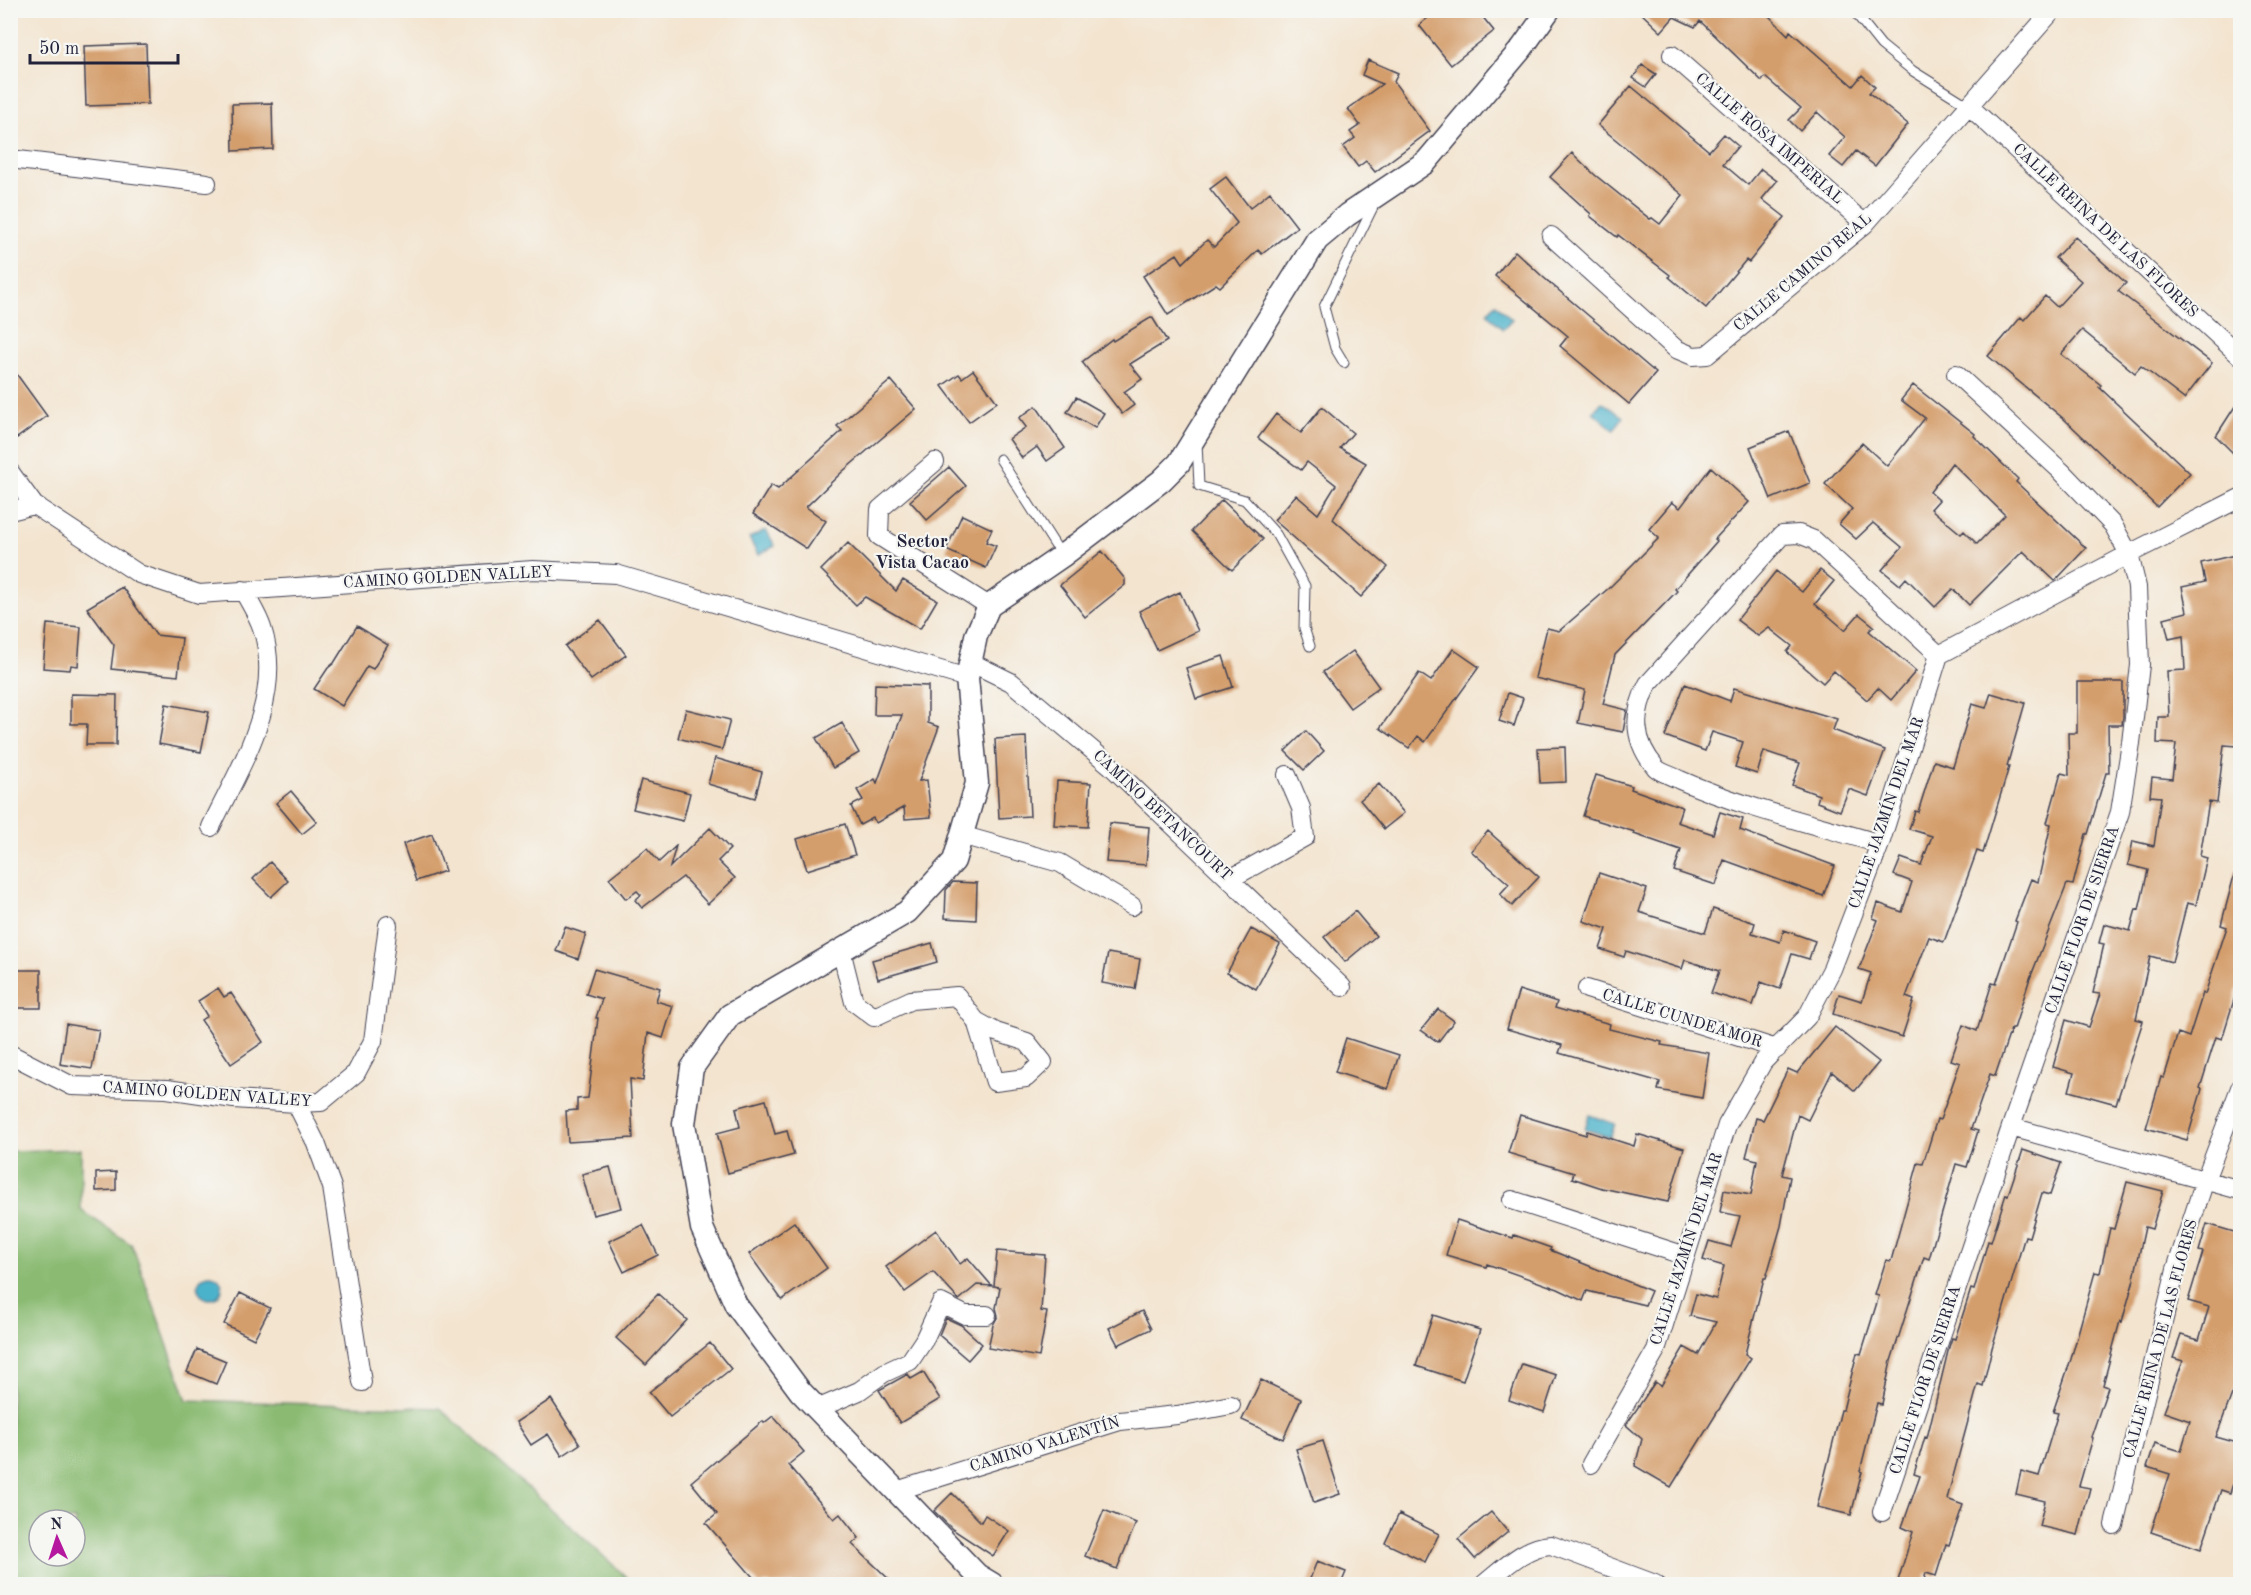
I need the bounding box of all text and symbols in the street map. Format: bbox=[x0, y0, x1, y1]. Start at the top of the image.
scale bar bbox=[30, 27, 178, 65]
text: 50 m bbox=[39, 40, 79, 58]
street label: CALLE ROSA IMPERIAL bbox=[1692, 71, 1846, 207]
street label: CALLE REINA DE LAS FLORES bbox=[2009, 141, 2201, 321]
street label: CALLE CAMINO REAL bbox=[1731, 211, 1875, 335]
district label: Sector Vista Cacao bbox=[875, 533, 969, 572]
street label: CAMINO GOLDEN VALLEY bbox=[343, 564, 554, 591]
street label: CALLE JAZMÍN DEL MAR bbox=[1843, 714, 1927, 911]
street label: CAMINO BETANCOURT bbox=[1089, 748, 1235, 884]
street label: CALLE FLOR DE SIERRA bbox=[2043, 824, 2123, 1016]
street label: CALLE CUNDEAMOR bbox=[1600, 987, 1764, 1051]
street label: CAMINO GOLDEN VALLEY bbox=[102, 1080, 313, 1110]
street label: CALLE JAZMÍN DEL MAR bbox=[1644, 1149, 1726, 1347]
street label: CALLE REINA DE LAS FLORES bbox=[2121, 1218, 2201, 1460]
street label: CALLE FLOR DE SIERRA bbox=[1888, 1283, 1964, 1477]
street label: CAMINO VALENTÍN bbox=[967, 1411, 1122, 1475]
north arrow bbox=[27, 1508, 87, 1568]
text: N bbox=[50, 1517, 64, 1533]

